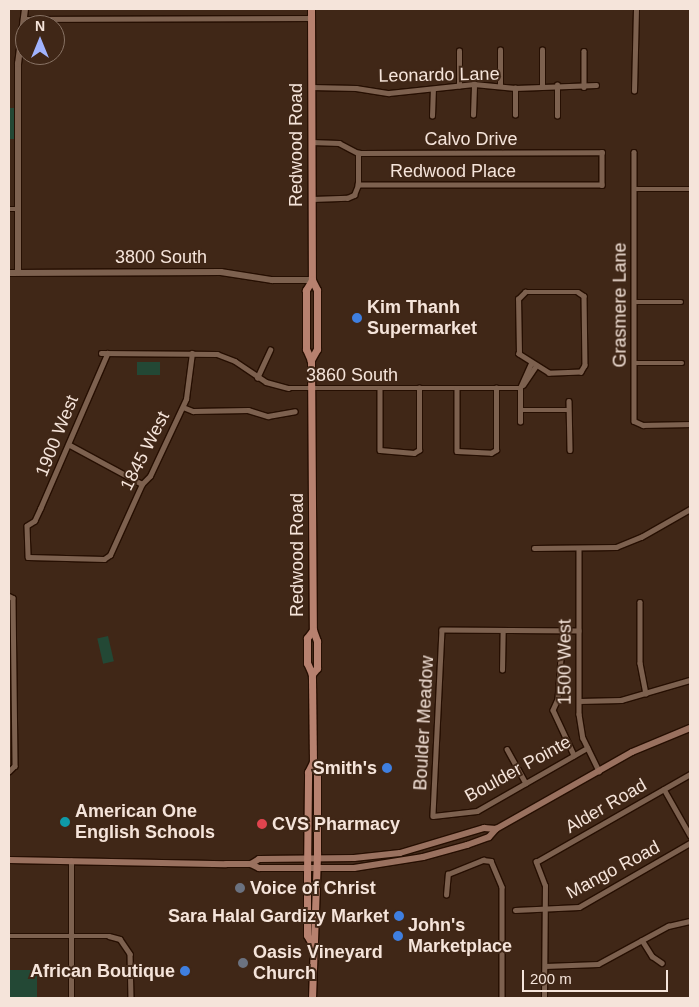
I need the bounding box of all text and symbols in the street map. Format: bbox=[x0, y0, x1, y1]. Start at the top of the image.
north arrow bbox=[15, 15, 65, 65]
text: N bbox=[35, 18, 45, 34]
street label: Leonardo Lane bbox=[378, 63, 500, 87]
street label: Redwood Road bbox=[285, 83, 307, 207]
street label: Calvo Drive bbox=[424, 128, 518, 150]
street label: Redwood Place bbox=[390, 160, 516, 182]
street label: Grasmere Lane bbox=[609, 242, 631, 368]
street label: 3800 South bbox=[115, 246, 207, 268]
place label: Kim Thanh Supermarket bbox=[367, 297, 477, 340]
marker: Kim Thanh Supermarket bbox=[351, 312, 363, 324]
street label: 3860 South bbox=[306, 364, 398, 386]
street label: 1900 West bbox=[31, 392, 83, 480]
street label: 1845 West bbox=[116, 408, 174, 494]
street label: Redwood Road bbox=[286, 493, 308, 617]
street label: 1500 West bbox=[554, 619, 576, 705]
street label: Boulder Meadow bbox=[410, 655, 438, 791]
street label: Boulder Pointe bbox=[461, 731, 575, 807]
place label: Smith's bbox=[313, 757, 377, 779]
marker: Smith's bbox=[381, 762, 393, 774]
street label: Alder Road bbox=[562, 774, 650, 838]
place label: American One English Schools bbox=[75, 801, 215, 844]
place label: CVS Pharmacy bbox=[272, 813, 400, 835]
marker: American One English Schools bbox=[59, 816, 71, 828]
marker: CVS Pharmacy bbox=[256, 818, 268, 830]
street label: Mango Road bbox=[562, 836, 664, 904]
place label: Voice of Christ bbox=[250, 877, 376, 899]
marker: Voice of Christ bbox=[234, 882, 246, 894]
place label: Sara Halal Gardizy Market bbox=[168, 905, 389, 927]
marker: Sara Halal Gardizy Market bbox=[393, 910, 405, 922]
place label: John's Marketplace bbox=[408, 915, 512, 958]
marker: John's Marketplace bbox=[392, 930, 404, 942]
place label: Oasis Vineyard Church bbox=[253, 942, 383, 984]
marker: Oasis Vineyard Church bbox=[237, 957, 249, 969]
place label: African Boutique bbox=[30, 960, 175, 982]
scale bar bbox=[524, 960, 670, 992]
marker: African Boutique bbox=[179, 965, 191, 977]
text: 200 m bbox=[530, 970, 572, 987]

